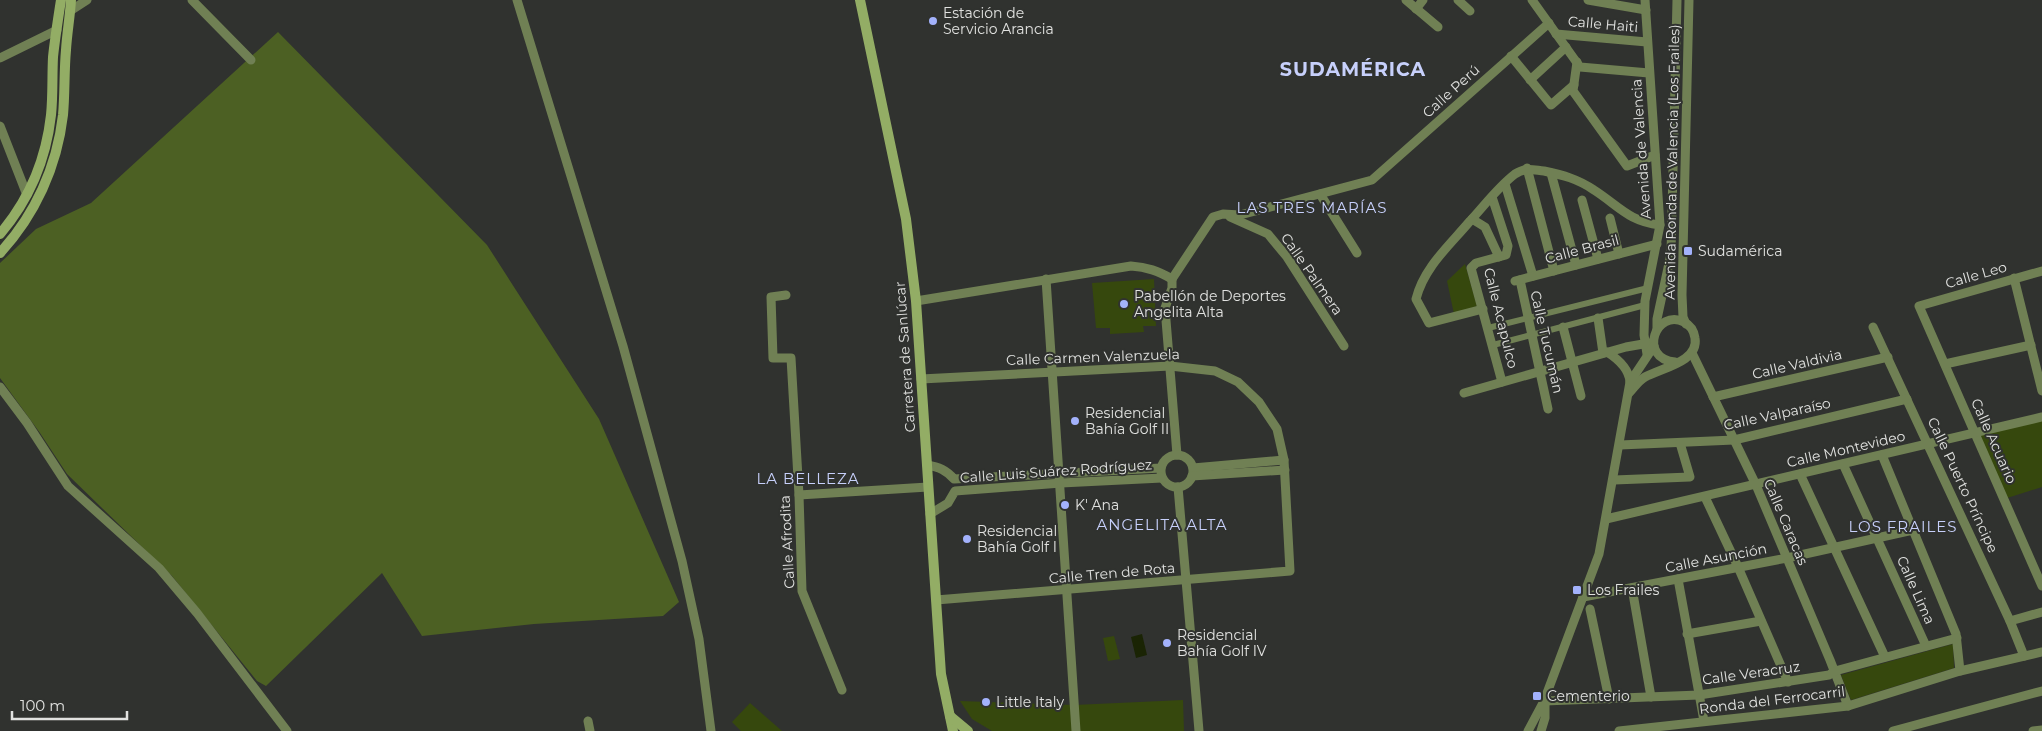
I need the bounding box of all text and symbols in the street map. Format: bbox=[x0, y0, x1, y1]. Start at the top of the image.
place label: Estación de Servicio Arancia bbox=[943, 4, 1054, 38]
street label: Calle Haiti bbox=[1567, 12, 1639, 36]
marker: Estación de Servicio Arancia bbox=[927, 15, 939, 27]
street label: Avenida Ronda de Valencia (Los Frailes) bbox=[1661, 24, 1683, 300]
district label: SUDAMÉRICA bbox=[1280, 58, 1426, 81]
street label: Calle Perú bbox=[1419, 61, 1483, 121]
street label: Avenida de Valencia bbox=[1627, 78, 1655, 220]
district label: LAS TRES MARÍAS bbox=[1237, 198, 1387, 217]
street label: Calle Palmera bbox=[1277, 229, 1347, 319]
street label: Calle Brasil bbox=[1543, 230, 1621, 268]
place label: Sudamérica bbox=[1698, 242, 1783, 260]
marker: Sudamérica bbox=[1682, 245, 1694, 257]
street label: Calle Leo bbox=[1943, 258, 2009, 292]
street label: Calle Acapulco bbox=[1480, 266, 1522, 370]
street label: Carretera de Sanlúcar bbox=[891, 281, 919, 433]
place label: Pabellón de Deportes Angelita Alta bbox=[1134, 287, 1286, 321]
street label: Calle Tucumán bbox=[1526, 289, 1568, 395]
marker: Pabellón de Deportes Angelita Alta bbox=[1118, 298, 1130, 310]
street label: Calle Carmen Valenzuela bbox=[1006, 345, 1180, 369]
street label: Calle Valdivia bbox=[1750, 345, 1844, 383]
street label: Calle Valparaíso bbox=[1722, 394, 1832, 434]
street label: Calle Acuario bbox=[1967, 396, 2021, 487]
place label: Residencial Bahía Golf II bbox=[1085, 404, 1169, 438]
street label: Calle Puerto Príncipe bbox=[1924, 414, 2002, 556]
marker: Residencial Bahía Golf II bbox=[1069, 415, 1081, 427]
street label: Calle Montevideo bbox=[1785, 427, 1907, 471]
street label: Calle Luis Suárez Rodríguez bbox=[959, 455, 1153, 487]
district label: LA BELLEZA bbox=[756, 469, 860, 488]
street label: Calle Caracas bbox=[1760, 476, 1812, 568]
street label: Calle Afrodita bbox=[776, 495, 798, 589]
place label: K' Ana bbox=[1075, 496, 1119, 514]
marker: K' Ana bbox=[1059, 499, 1071, 511]
district label: ANGELITA ALTA bbox=[1097, 515, 1228, 534]
district label: LOS FRAILES bbox=[1848, 517, 1958, 536]
place label: Residencial Bahía Golf I bbox=[977, 522, 1057, 556]
marker: Residencial Bahía Golf I bbox=[961, 533, 973, 545]
street label: Calle Asunción bbox=[1664, 539, 1768, 577]
street label: Calle Lima bbox=[1893, 553, 1939, 627]
street label: Calle Tren de Rota bbox=[1048, 559, 1176, 587]
place label: Los Frailes bbox=[1587, 581, 1659, 599]
marker: Los Frailes bbox=[1571, 584, 1583, 596]
place label: Residencial Bahía Golf IV bbox=[1177, 626, 1267, 660]
marker: Residencial Bahía Golf IV bbox=[1161, 637, 1173, 649]
street label: Calle Veracruz bbox=[1701, 657, 1801, 689]
street label: Ronda del Ferrocarril bbox=[1698, 682, 1846, 718]
place label: Cementerio bbox=[1547, 687, 1630, 705]
scale bar bbox=[12, 688, 128, 720]
marker: Cementerio bbox=[1531, 690, 1543, 702]
place label: Little Italy bbox=[996, 693, 1065, 711]
text: 100 m bbox=[20, 696, 65, 715]
marker: Little Italy bbox=[980, 696, 992, 708]

